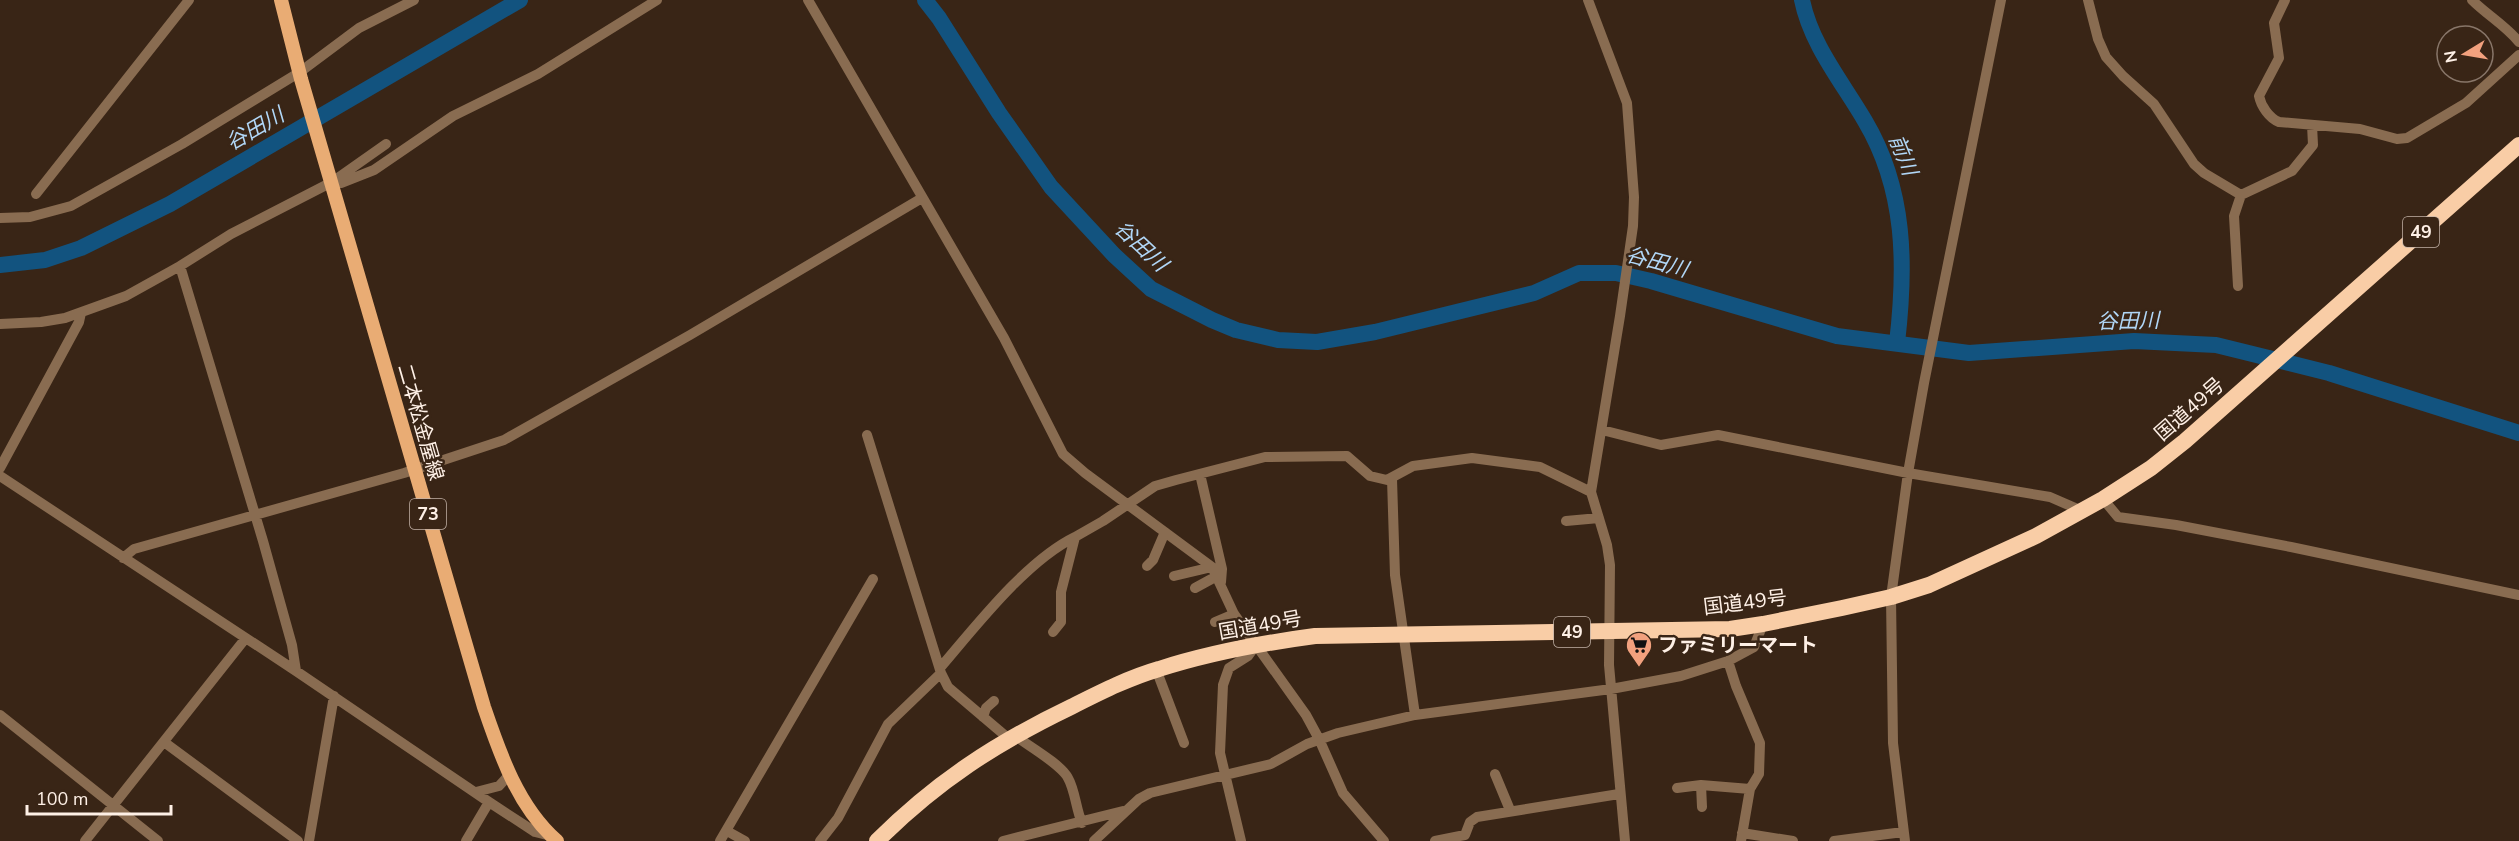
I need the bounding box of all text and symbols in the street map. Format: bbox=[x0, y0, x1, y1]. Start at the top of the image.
north arrow bbox=[2435, 24, 2495, 84]
text: N bbox=[2439, 49, 2463, 65]
water label: 谷田川 bbox=[221, 100, 291, 157]
water label: 前川 bbox=[1882, 130, 1925, 182]
water label: 谷田川 bbox=[1108, 214, 1175, 279]
road number: 49 bbox=[2403, 217, 2439, 247]
water label: 谷田川 bbox=[1623, 240, 1693, 284]
water label: 谷田川 bbox=[2096, 306, 2162, 336]
street label: 二本松金屋線 bbox=[391, 361, 450, 484]
street label: 国道49号 bbox=[2149, 372, 2230, 447]
road number: 73 bbox=[410, 499, 446, 529]
street label: 国道49号 bbox=[1702, 584, 1788, 621]
street label: 国道49号 bbox=[1216, 605, 1304, 646]
road number: 49 bbox=[1554, 617, 1590, 647]
supermarket icon: ファミリーマート bbox=[1624, 630, 1654, 668]
place label: ファミリーマート bbox=[1658, 632, 1818, 659]
scale bar bbox=[27, 778, 171, 816]
text: 100 m bbox=[36, 787, 88, 811]

